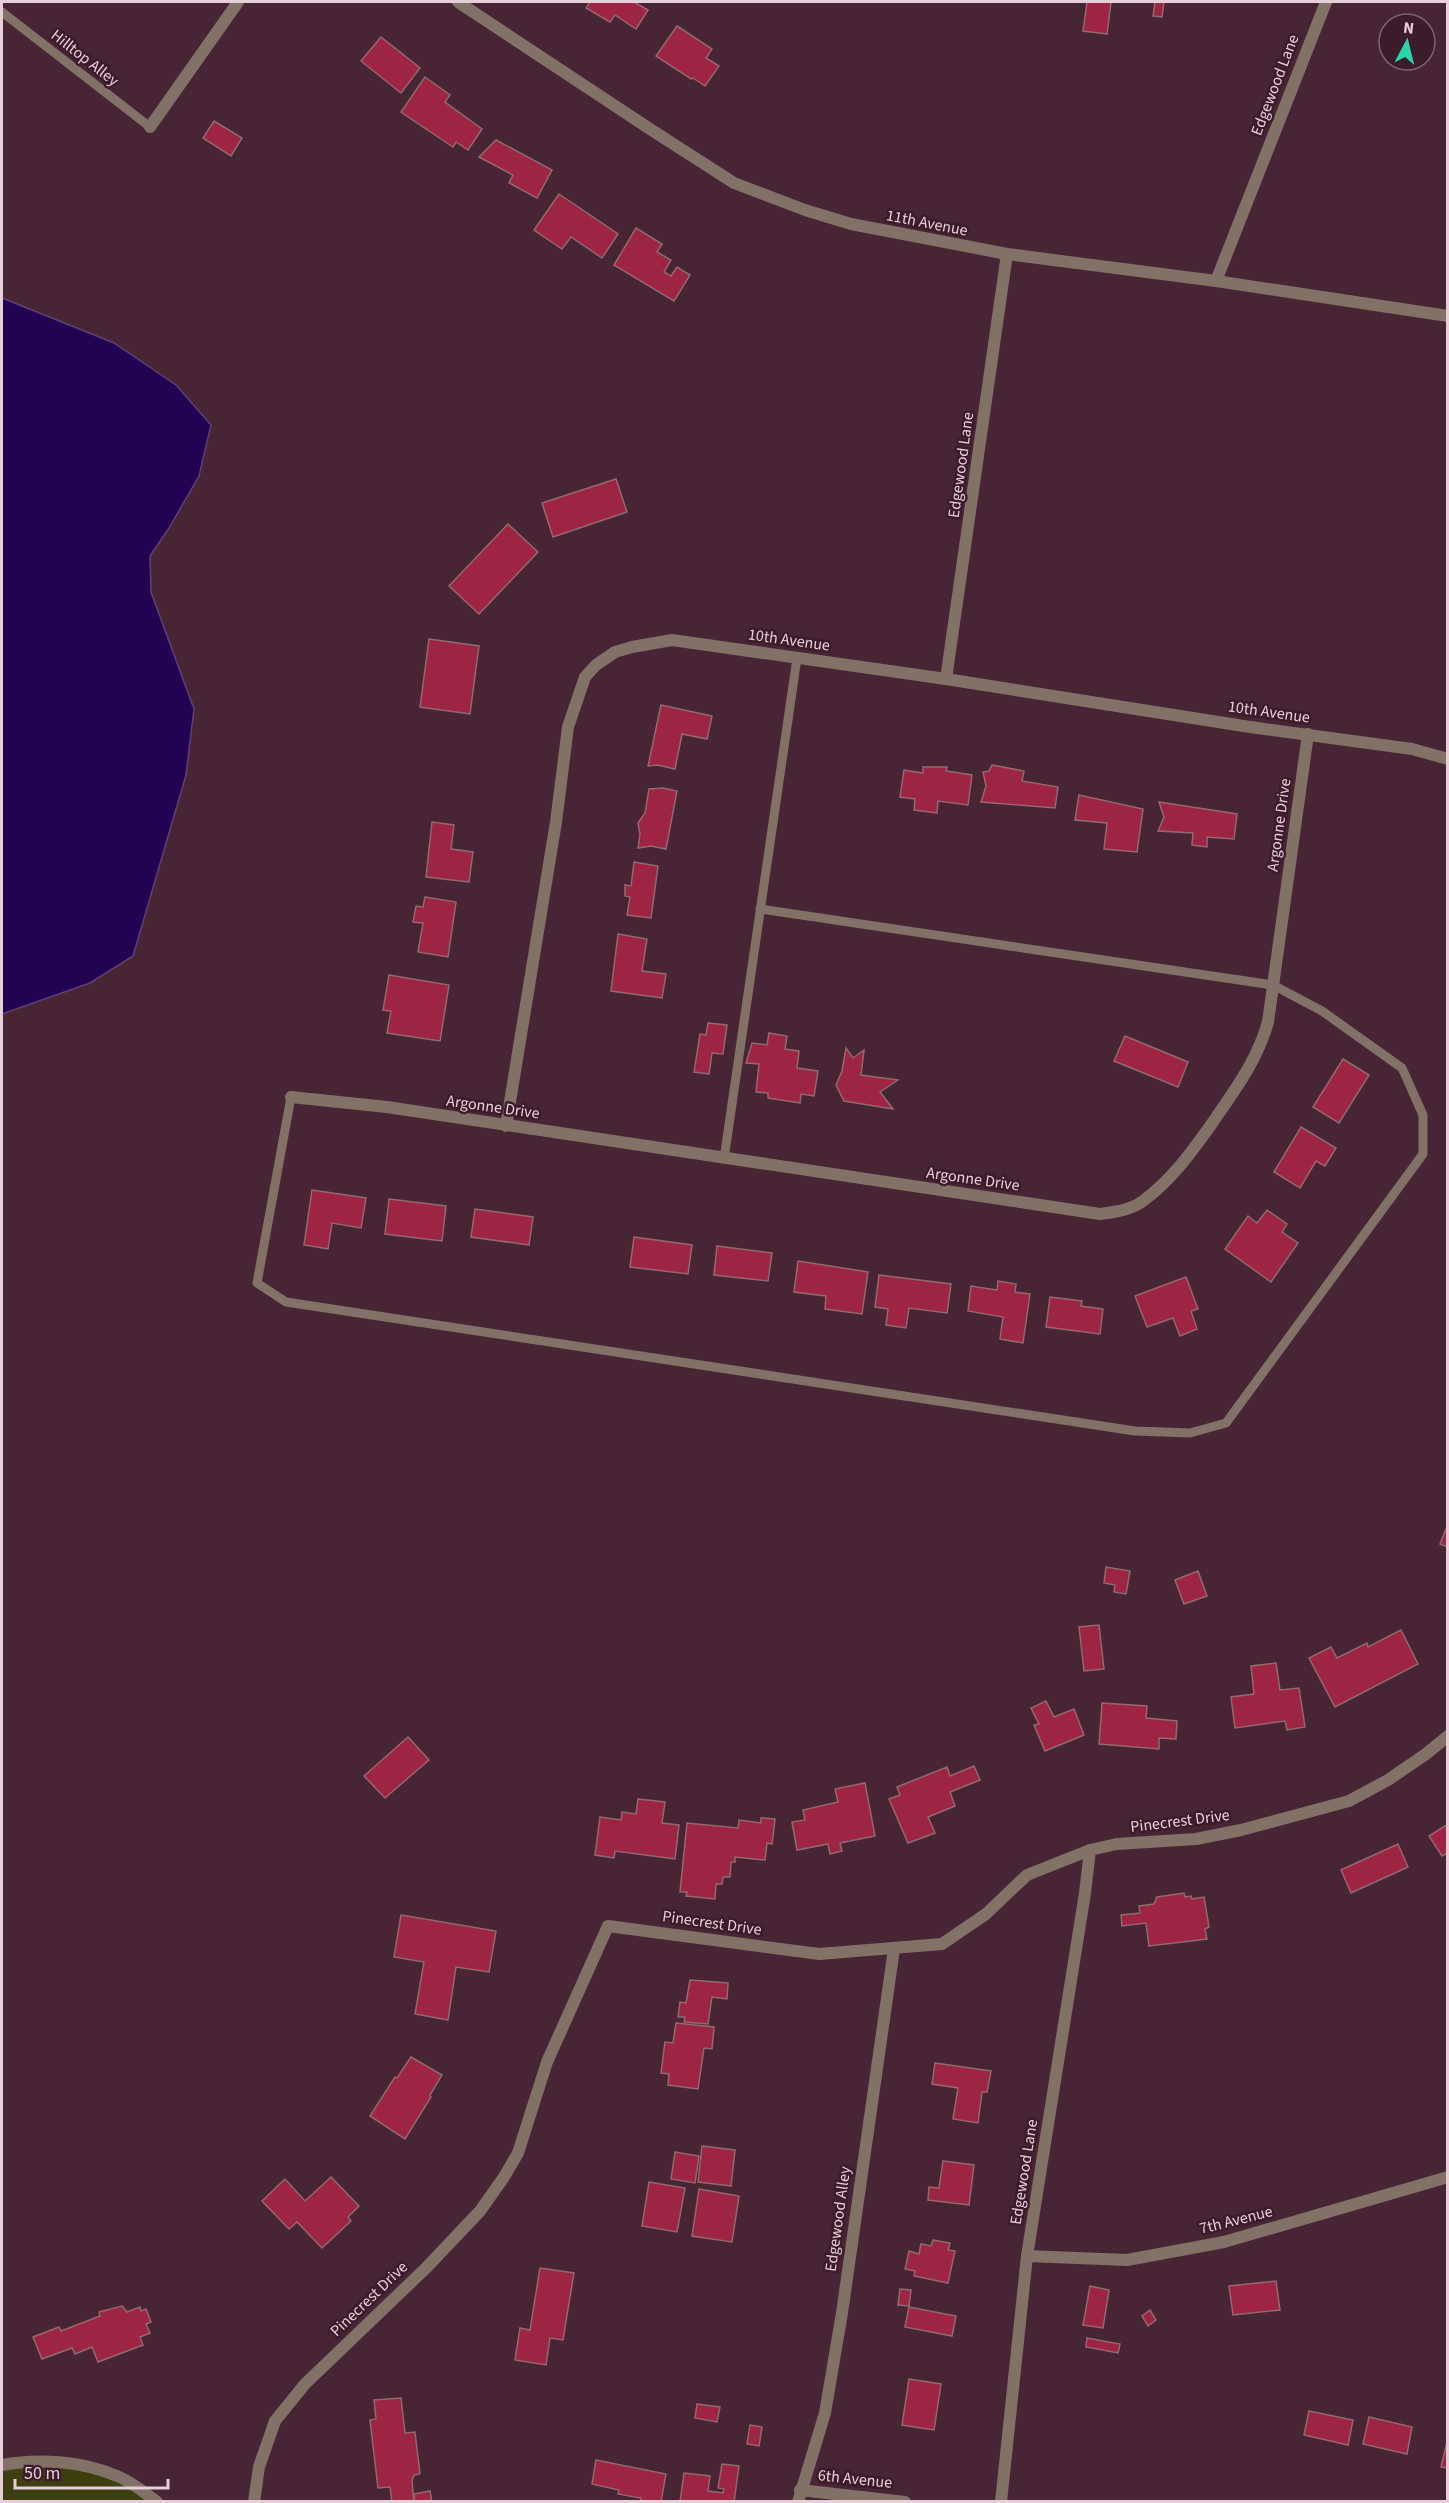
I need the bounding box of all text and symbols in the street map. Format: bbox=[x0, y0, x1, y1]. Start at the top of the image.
north arrow bbox=[1377, 12, 1437, 72]
text: N bbox=[1402, 17, 1415, 40]
street label: Hilltop Alley bbox=[46, 24, 124, 92]
street label: Edgewood Lane bbox=[1246, 31, 1304, 139]
street label: 11th Avenue bbox=[884, 204, 970, 242]
street label: Edgewood Lane bbox=[943, 411, 979, 519]
street label: 10th Avenue bbox=[747, 623, 831, 657]
street label: 10th Avenue bbox=[1227, 695, 1311, 729]
street label: Argonne Drive bbox=[1262, 777, 1296, 873]
street label: Argonne Drive bbox=[445, 1090, 541, 1124]
street label: Argonne Drive bbox=[925, 1162, 1021, 1196]
street label: Pinecrest Drive bbox=[1129, 1804, 1231, 1838]
street label: Pinecrest Drive bbox=[661, 1905, 763, 1941]
street label: Edgewood Lane bbox=[1005, 2118, 1043, 2226]
street label: Edgewood Alley bbox=[820, 2164, 856, 2273]
street label: 7th Avenue bbox=[1197, 2200, 1275, 2240]
street label: Pinecrest Drive bbox=[325, 2256, 413, 2342]
scale bar bbox=[15, 2452, 168, 2490]
text: 50 m bbox=[24, 2461, 60, 2486]
street label: 6th Avenue bbox=[817, 2464, 893, 2494]

